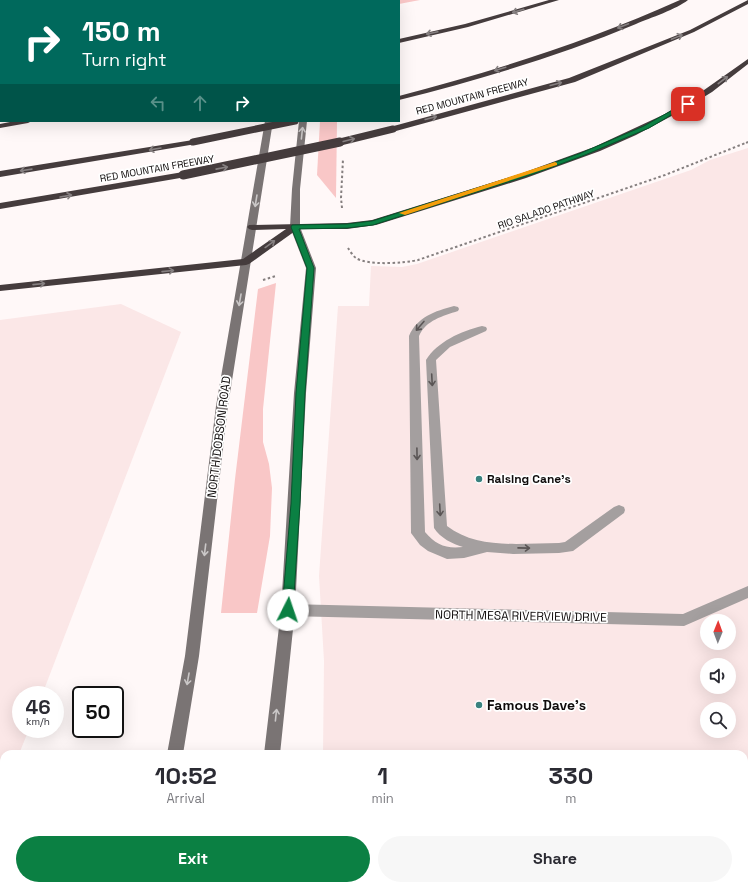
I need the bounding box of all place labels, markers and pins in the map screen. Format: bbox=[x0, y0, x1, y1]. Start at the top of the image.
pin bbox=[671, 87, 705, 121]
place label: Raising Cane's bbox=[487, 471, 571, 487]
marker: Raising Cane's bbox=[474, 474, 484, 484]
place label: Famous Dave's bbox=[487, 696, 586, 714]
marker: Famous Dave's bbox=[474, 700, 484, 710]

